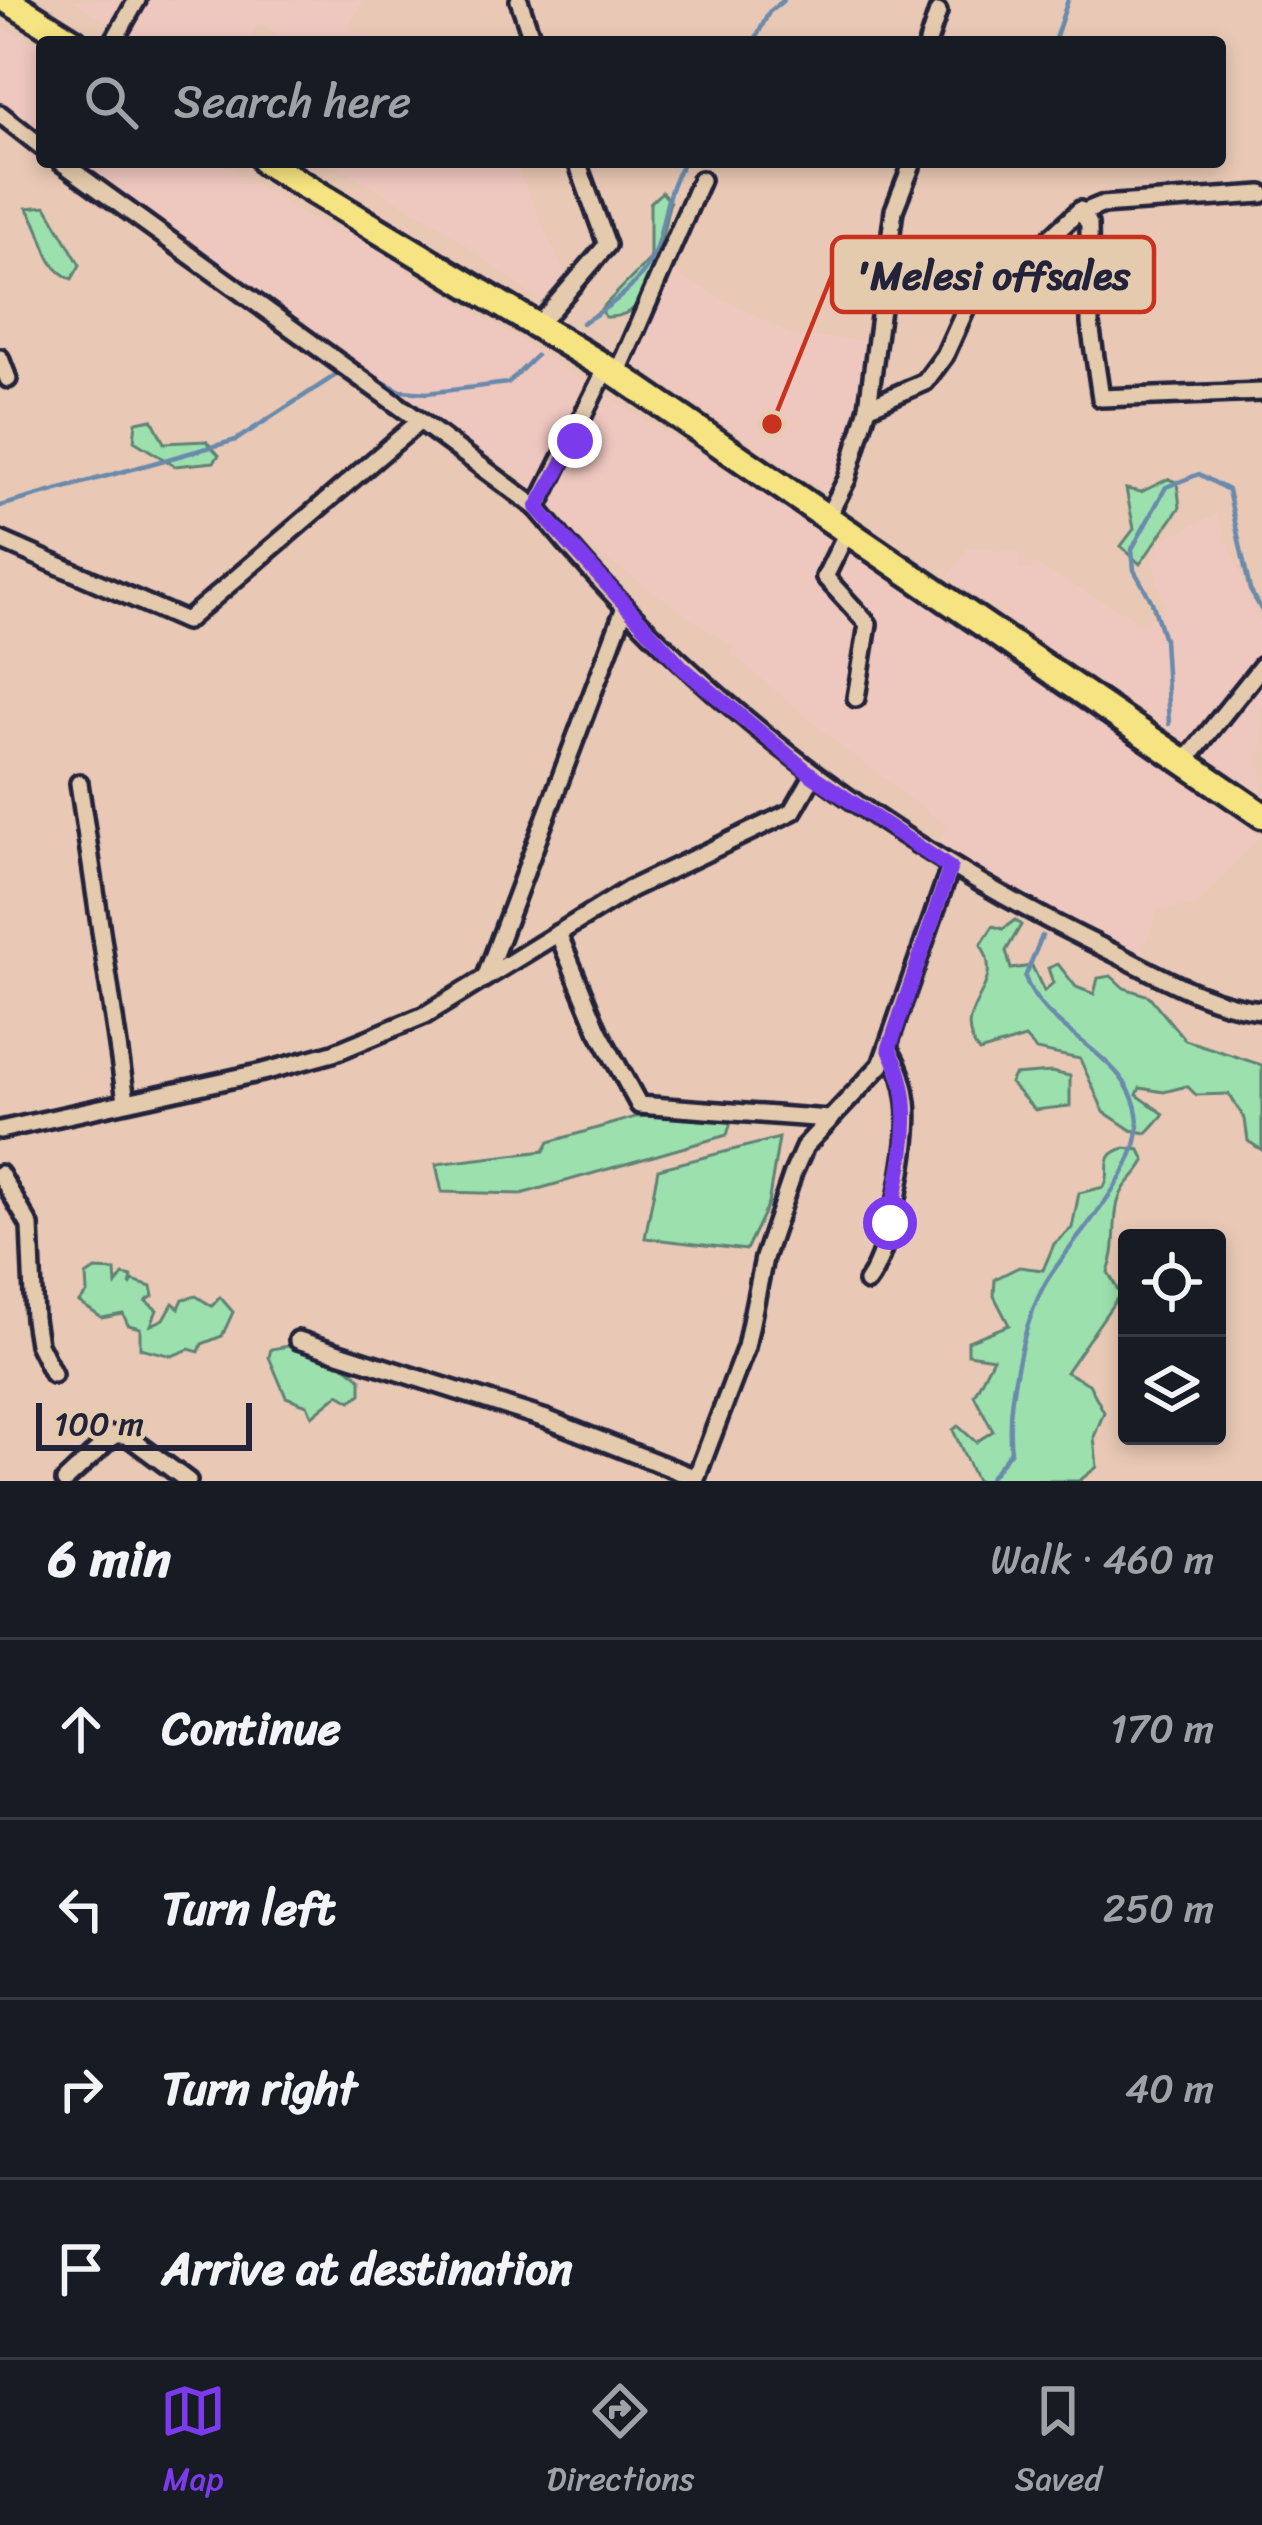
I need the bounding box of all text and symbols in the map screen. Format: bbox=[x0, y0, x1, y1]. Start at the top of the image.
search box bbox=[36, 36, 1226, 168]
text: Search here bbox=[174, 62, 411, 142]
icon: search bbox=[78, 69, 144, 135]
callout: 'Melesi offsales bbox=[832, 237, 1154, 312]
text: 'Melesi offsales bbox=[856, 241, 1131, 310]
route end bbox=[548, 414, 602, 468]
route start bbox=[863, 1196, 917, 1250]
map controls bbox=[1118, 1229, 1226, 1445]
button: locate bbox=[1118, 1229, 1226, 1337]
button: layers bbox=[1118, 1337, 1226, 1445]
text: 100 m bbox=[54, 1395, 144, 1453]
scale bar bbox=[36, 1397, 252, 1450]
text: 6 min bbox=[48, 1514, 171, 1604]
text: Walk · 460 m bbox=[991, 1525, 1214, 1594]
text: Continue bbox=[162, 1689, 341, 1769]
text: 170 m bbox=[1110, 1694, 1214, 1763]
icon: ahead bbox=[48, 1696, 114, 1762]
text: Turn left bbox=[162, 1869, 335, 1949]
text: 250 m bbox=[1103, 1874, 1214, 1943]
icon: left bbox=[48, 1876, 114, 1942]
text: Turn right bbox=[162, 2049, 357, 2129]
text: 40 m bbox=[1125, 2054, 1214, 2123]
icon: right bbox=[48, 2056, 114, 2122]
text: Arrive at destination bbox=[162, 2229, 572, 2309]
icon: arrive bbox=[48, 2236, 114, 2302]
tab: Map bbox=[160, 2378, 226, 2508]
tab: Directions bbox=[547, 2378, 694, 2508]
tab: Saved bbox=[1015, 2378, 1102, 2508]

